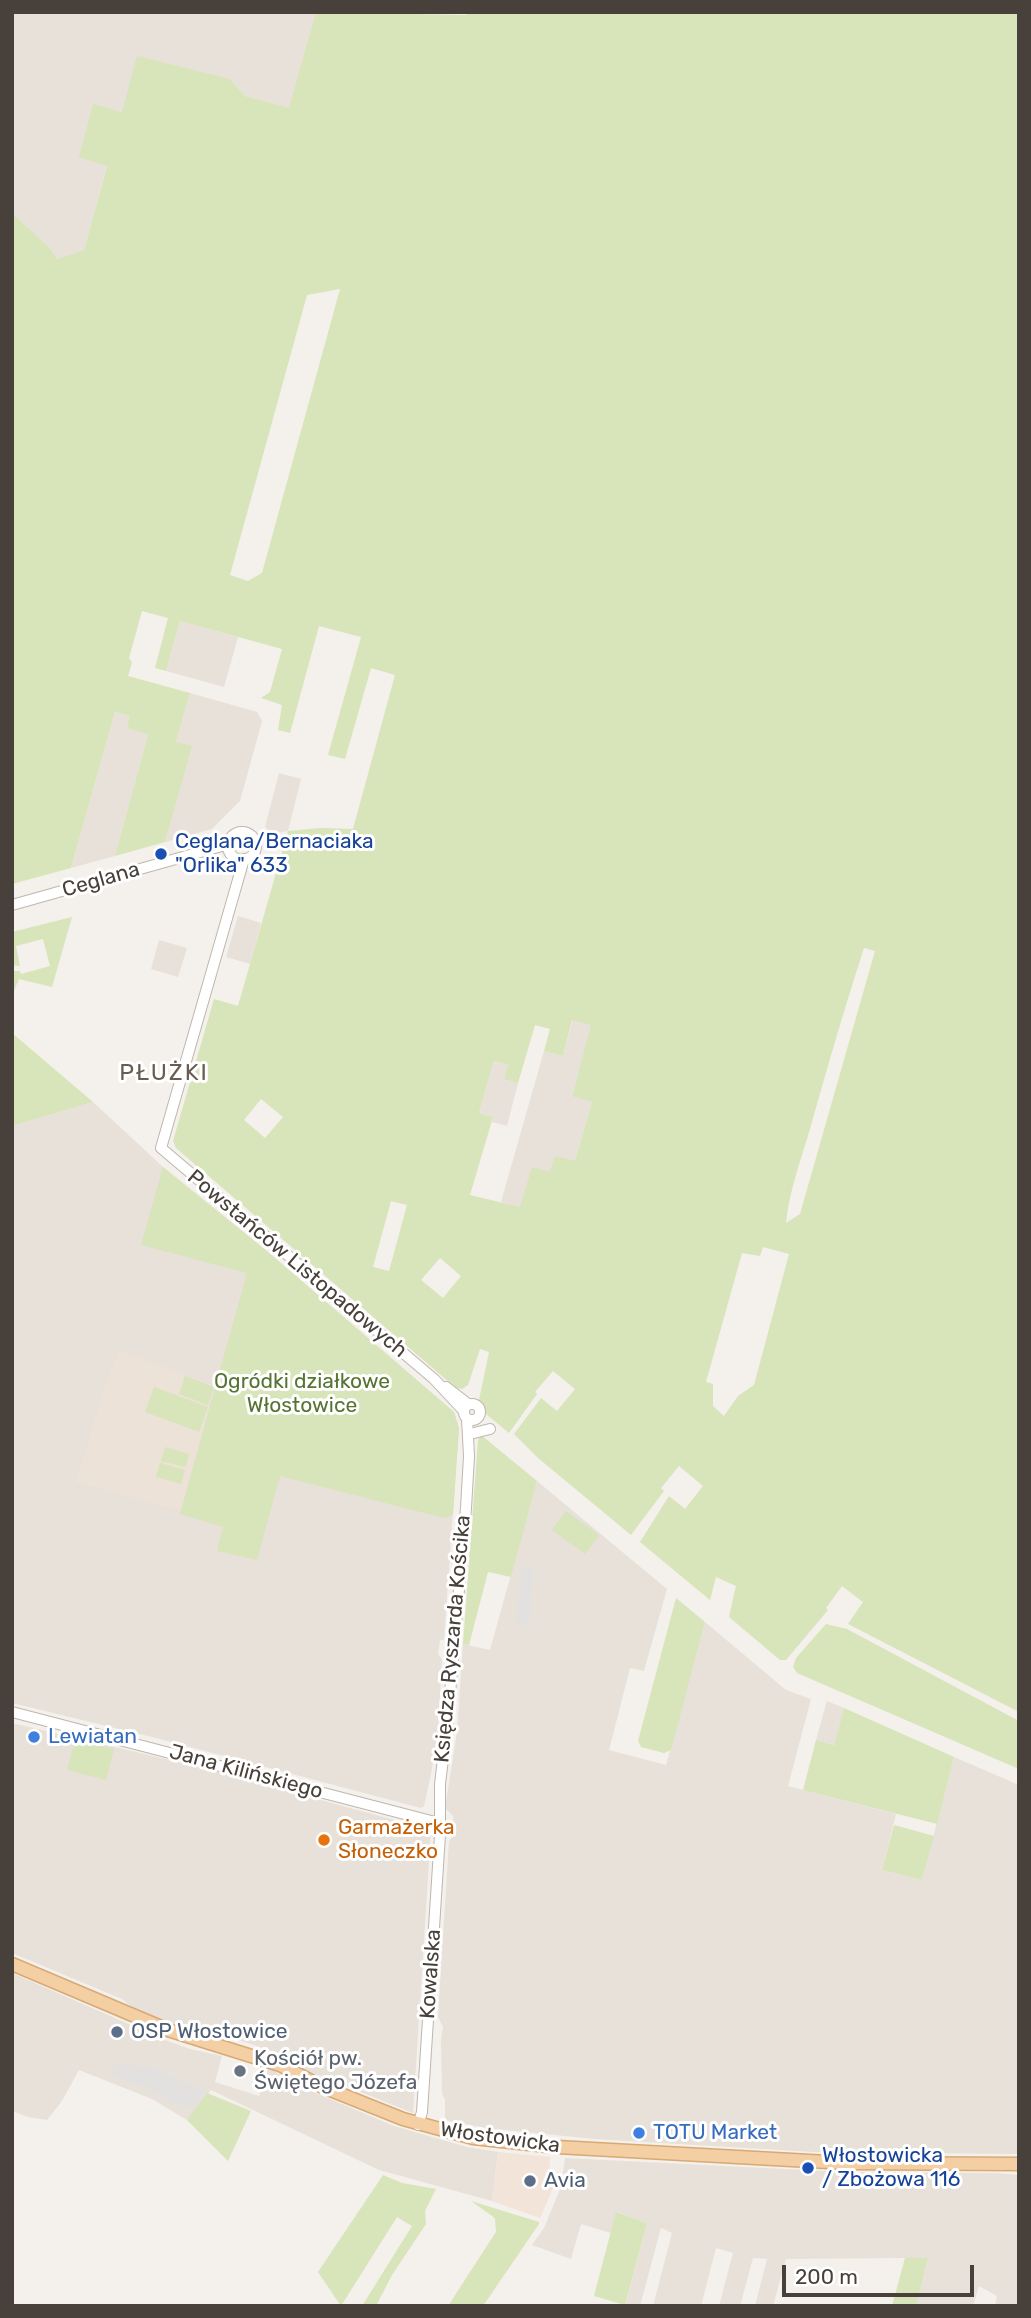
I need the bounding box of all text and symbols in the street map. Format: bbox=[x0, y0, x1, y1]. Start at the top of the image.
place label: Ceglana/Bernaciaka "Orlika" 633 bbox=[175, 829, 374, 879]
marker: Ceglana/Bernaciaka "Orlika" 633 bbox=[153, 846, 169, 862]
street label: Ceglana bbox=[59, 857, 143, 903]
district label: PŁUŻKI bbox=[120, 1059, 208, 1087]
street label: Powstańców Listopadowych bbox=[182, 1165, 412, 1363]
park label: Ogródki działkowe Włostowice bbox=[214, 1369, 390, 1419]
street label: Księdza Ryszarda Kościka bbox=[430, 1514, 476, 1764]
place label: Lewiatan bbox=[48, 1724, 137, 1750]
marker: Lewiatan bbox=[26, 1729, 42, 1745]
street label: Jana Kilińskiego bbox=[166, 1739, 326, 1805]
place label: Garmażerka Słoneczko bbox=[338, 1815, 455, 1865]
marker: Garmażerka Słoneczko bbox=[316, 1832, 332, 1848]
street label: Kowalska bbox=[415, 1928, 447, 2020]
place label: OSP Włostowice bbox=[131, 2019, 288, 2045]
marker: OSP Włostowice bbox=[109, 2024, 125, 2040]
place label: Kościół pw. Świętego Józefa bbox=[254, 2046, 417, 2096]
marker: Kościół pw. Świętego Józefa bbox=[232, 2063, 248, 2079]
street label: Włostowicka bbox=[438, 2117, 562, 2159]
place label: TOTU Market bbox=[653, 2120, 777, 2146]
marker: TOTU Market bbox=[631, 2125, 647, 2141]
place label: Włostowicka / Zbożowa 116 bbox=[822, 2143, 961, 2193]
marker: Włostowicka / Zbożowa 116 bbox=[800, 2160, 816, 2176]
place label: Avia bbox=[544, 2168, 586, 2194]
marker: Avia bbox=[522, 2173, 538, 2189]
scale bar bbox=[786, 2252, 978, 2296]
text: 200 m bbox=[795, 2264, 858, 2289]

